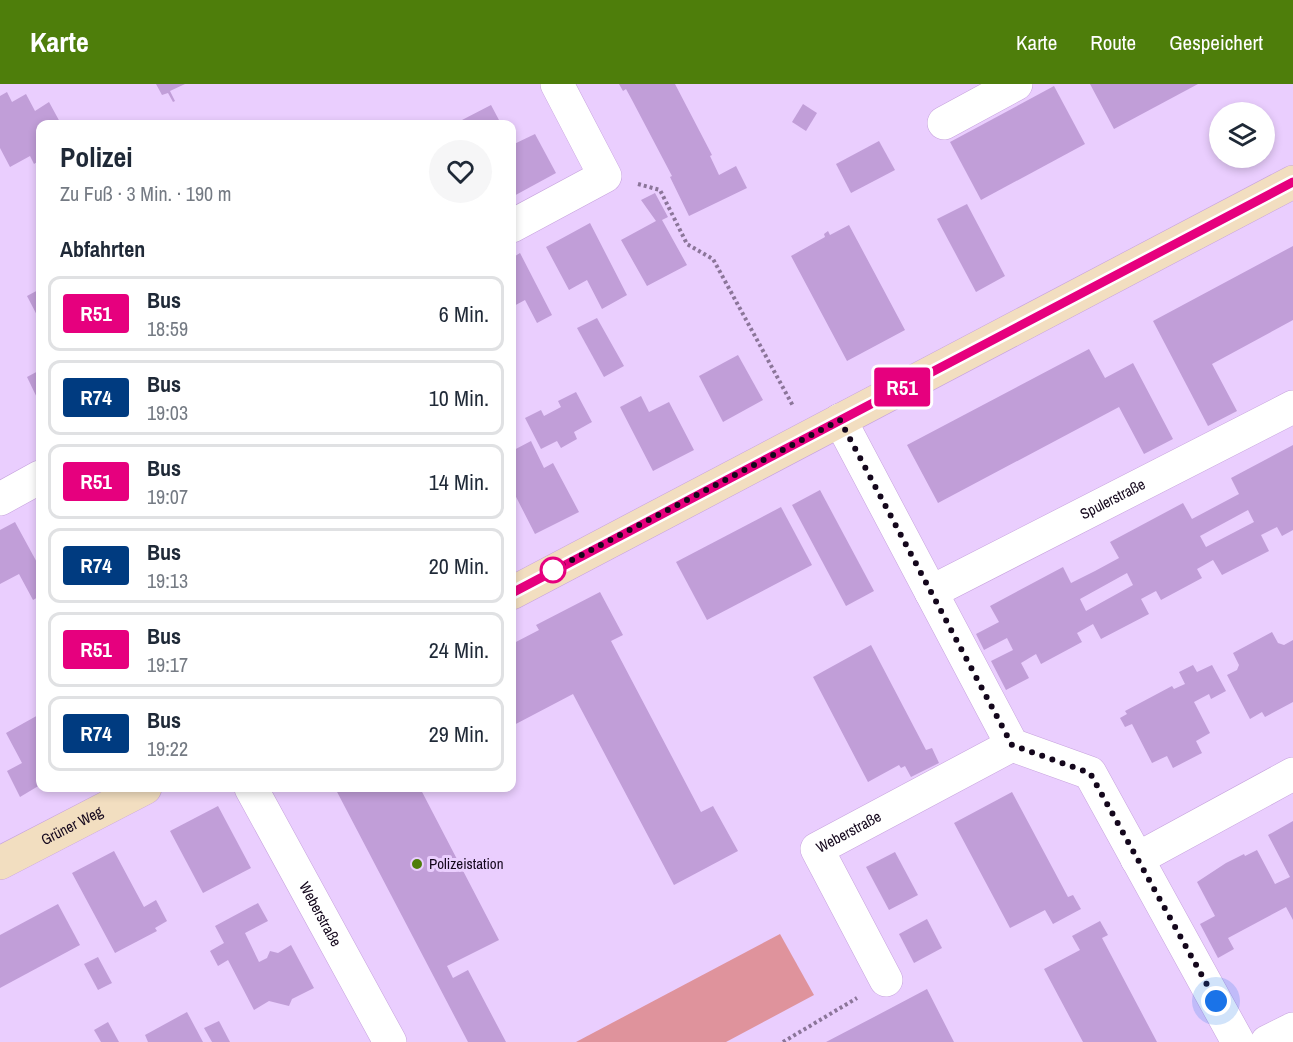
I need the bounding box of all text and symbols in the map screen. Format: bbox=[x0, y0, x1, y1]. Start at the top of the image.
text: Karte bbox=[30, 23, 89, 61]
text: Karte bbox=[1016, 28, 1057, 57]
text: Route bbox=[1090, 28, 1136, 57]
text: Gespeichert bbox=[1169, 28, 1263, 57]
map controls bbox=[1209, 102, 1275, 168]
button: layers bbox=[1209, 102, 1275, 168]
text: Polizei bbox=[60, 138, 133, 176]
button: heart bbox=[429, 140, 492, 203]
text: Zu Fuß · 3 Min. · 190 m bbox=[60, 180, 231, 207]
text: Abfahrten bbox=[60, 234, 145, 264]
text: Bus bbox=[147, 285, 181, 315]
text: R51 bbox=[80, 299, 112, 328]
text: 6 Min. bbox=[439, 299, 489, 329]
text: 18:59 bbox=[147, 315, 188, 342]
line badge: R51 bbox=[868, 368, 936, 406]
text: Bus bbox=[147, 369, 181, 399]
text: R51 bbox=[886, 373, 918, 402]
text: R74 bbox=[80, 383, 112, 412]
text: 10 Min. bbox=[429, 383, 489, 413]
text: 19:03 bbox=[147, 399, 188, 426]
text: Bus bbox=[147, 453, 181, 483]
text: R51 bbox=[80, 467, 112, 496]
text: 14 Min. bbox=[429, 467, 489, 497]
street label: Spulerstraße bbox=[1076, 473, 1149, 524]
text: 19:07 bbox=[147, 483, 188, 510]
text: Bus bbox=[147, 537, 181, 567]
text: R74 bbox=[80, 551, 112, 580]
text: 20 Min. bbox=[429, 551, 489, 581]
unlabelled marker bbox=[540, 557, 566, 583]
text: 19:13 bbox=[147, 567, 188, 594]
text: Bus bbox=[147, 621, 181, 651]
text: R51 bbox=[80, 635, 112, 664]
text: 24 Min. bbox=[429, 635, 489, 665]
text: 19:17 bbox=[147, 651, 188, 678]
text: Bus bbox=[147, 705, 181, 735]
text: R74 bbox=[80, 719, 112, 748]
text: 29 Min. bbox=[429, 719, 489, 749]
text: 19:22 bbox=[147, 735, 188, 762]
street label: Grüner Weg bbox=[37, 801, 106, 850]
street label: Weberstraße bbox=[812, 806, 885, 858]
place label: Polizeistation bbox=[429, 853, 504, 874]
marker: Polizeistation bbox=[410, 857, 424, 871]
street label: Weberstraße bbox=[294, 878, 347, 950]
your location bbox=[1201, 986, 1231, 1016]

